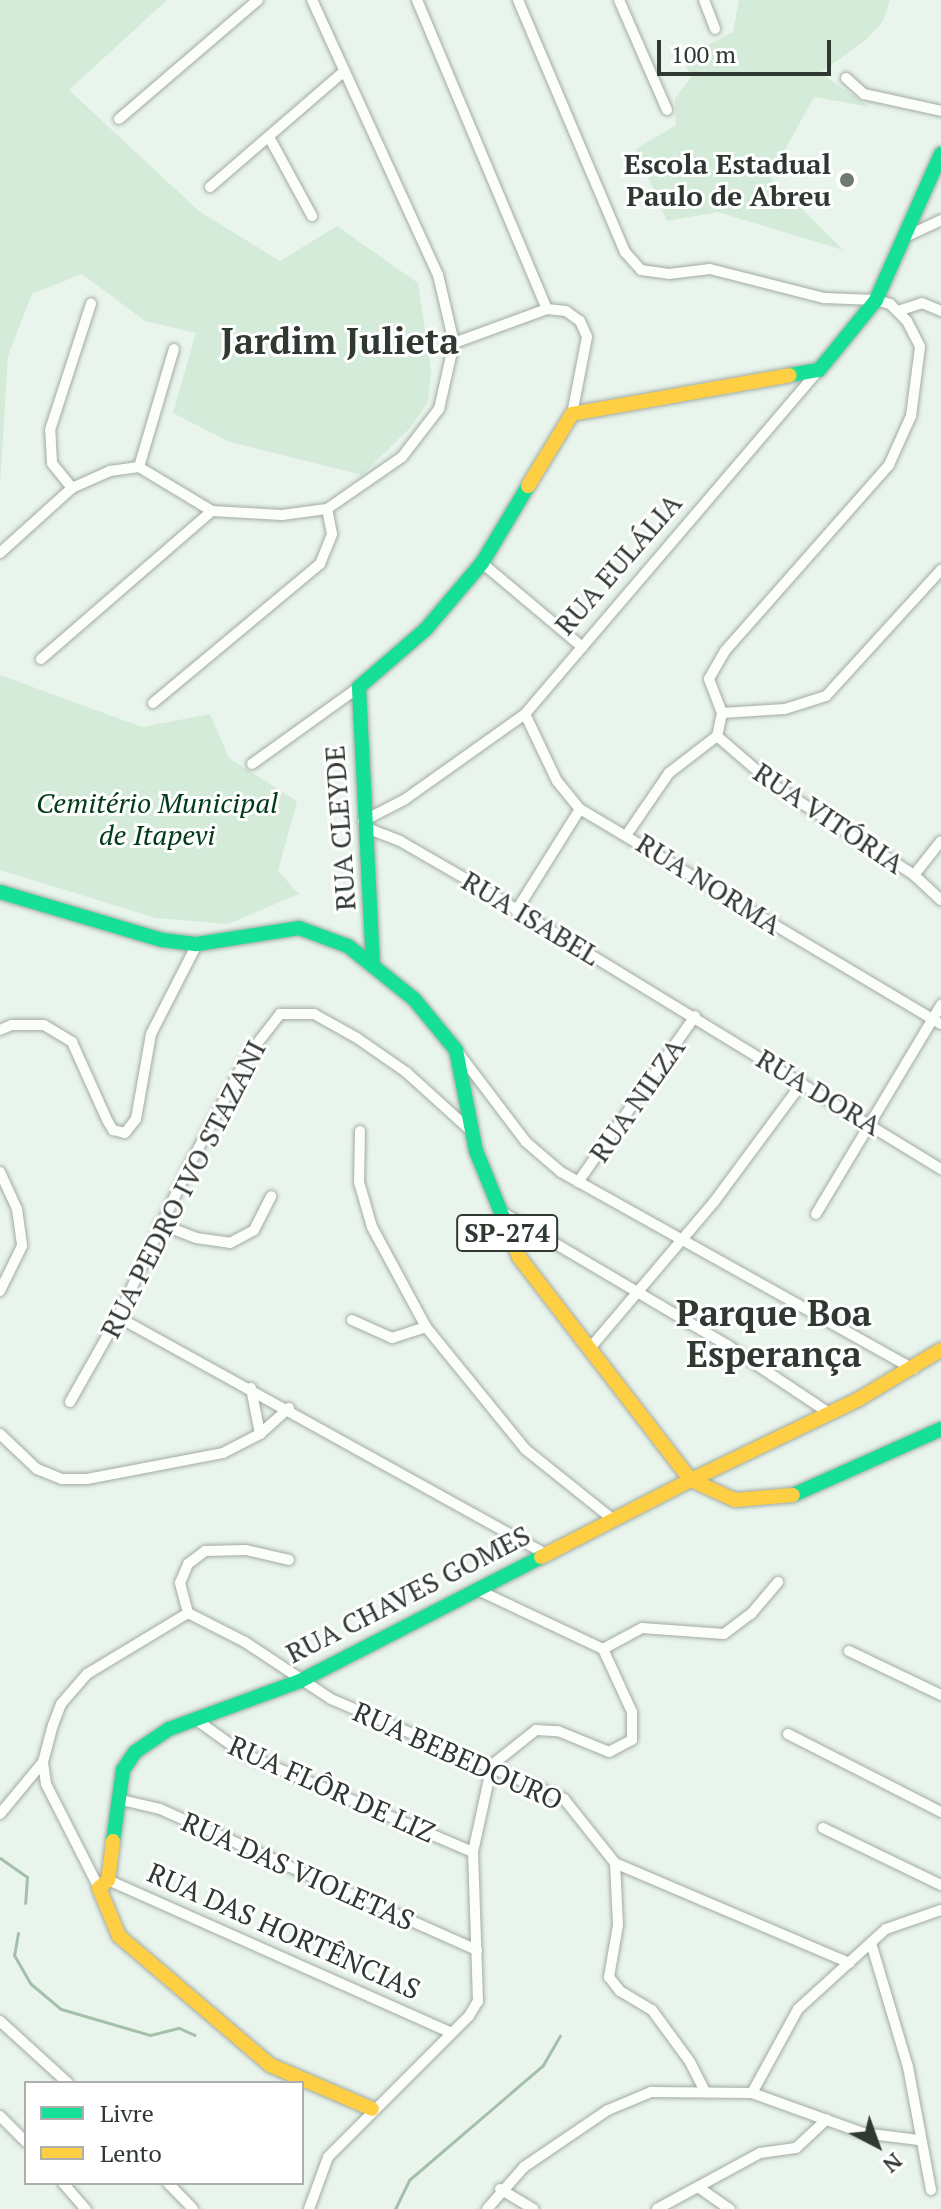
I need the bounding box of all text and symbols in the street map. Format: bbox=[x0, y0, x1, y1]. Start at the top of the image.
scale bar bbox=[661, 24, 835, 74]
text: 100 m bbox=[671, 38, 736, 70]
place label: Escola Estadual Paulo de Abreu bbox=[624, 147, 831, 213]
marker: Escola Estadual Paulo de Abreu bbox=[838, 171, 856, 189]
district label: Jardim Julieta bbox=[221, 319, 459, 363]
street label: RUA EULÁLIA bbox=[547, 486, 689, 642]
street label: RUA CLEYDE bbox=[317, 744, 363, 912]
street label: RUA VITÓRIA bbox=[747, 755, 911, 881]
park label: Cemitério Municipal de Itapevi bbox=[36, 786, 278, 852]
street label: RUA NORMA bbox=[630, 826, 788, 942]
street label: RUA ISABEL bbox=[456, 864, 606, 972]
street label: RUA NILZA bbox=[582, 1031, 692, 1169]
street label: RUA PEDRO IVO STAZANI bbox=[93, 1034, 273, 1344]
street label: RUA DORA bbox=[750, 1042, 888, 1142]
road number: SP-274 bbox=[455, 1211, 559, 1255]
district label: Parque Boa Esperança bbox=[676, 1290, 872, 1375]
street label: RUA CHAVES GOMES bbox=[280, 1518, 536, 1670]
street label: RUA BEBEDOURO bbox=[348, 1695, 568, 1817]
street label: RUA FLÔR DE LIZ bbox=[223, 1728, 441, 1850]
street label: RUA DAS VIOLETAS bbox=[176, 1804, 420, 1938]
street label: RUA DAS HORTÊNCIAS bbox=[142, 1856, 426, 2006]
legend bbox=[24, 2081, 304, 2185]
text: Livre bbox=[100, 2097, 154, 2129]
north arrow bbox=[837, 2105, 917, 2185]
text: Lento bbox=[100, 2137, 162, 2169]
text: N bbox=[877, 2147, 909, 2180]

